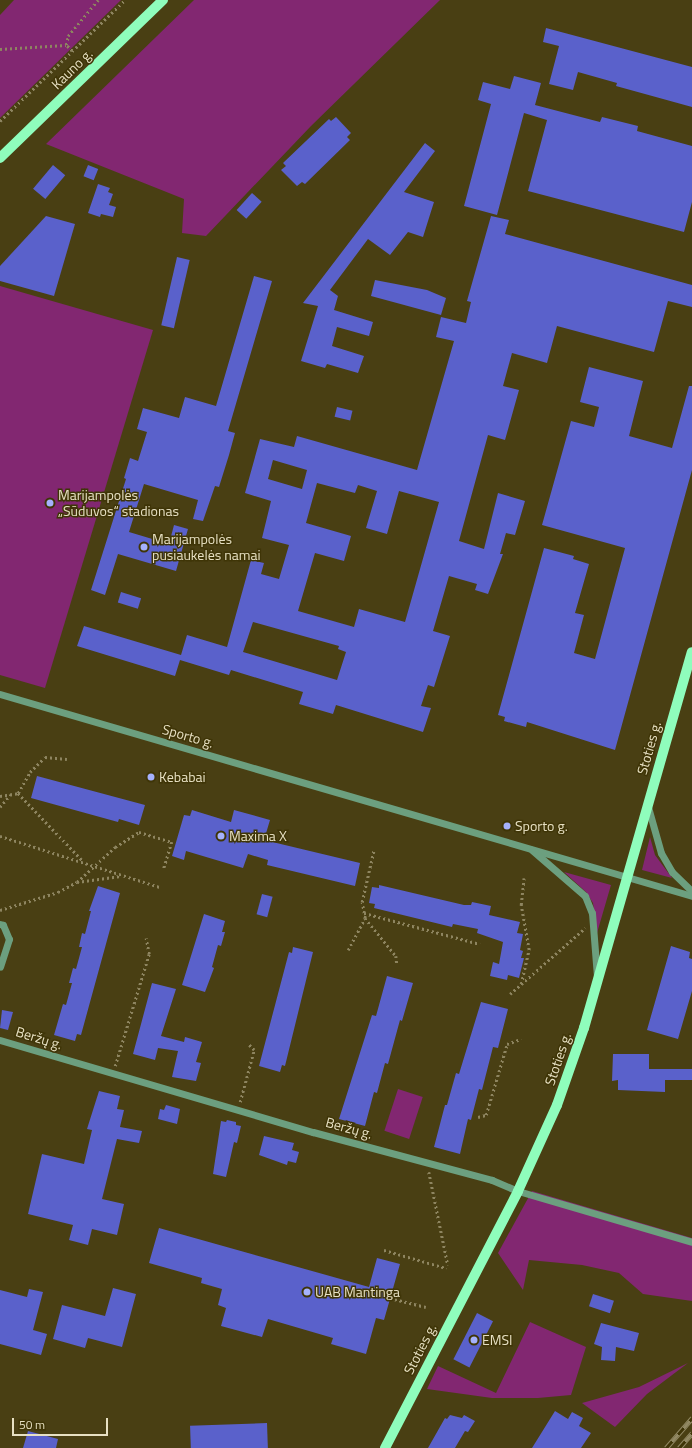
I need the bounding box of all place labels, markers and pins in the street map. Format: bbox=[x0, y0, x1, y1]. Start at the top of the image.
place label: Marijampolės „Sūduvos“ stadionas bbox=[58, 487, 179, 520]
marker: Marijampolės „Sūduvos“ stadionas bbox=[45, 498, 55, 508]
place label: Marijampolės pusiaukelės namai bbox=[152, 531, 261, 564]
marker: Marijampolės pusiaukelės namai bbox=[139, 542, 149, 552]
place label: Kebabai bbox=[159, 769, 206, 785]
marker: Kebabai bbox=[146, 772, 156, 782]
place label: Sporto g. bbox=[515, 818, 568, 834]
marker: Sporto g. bbox=[502, 821, 512, 831]
place label: Maxima X bbox=[229, 828, 287, 844]
marker: Maxima X bbox=[216, 831, 226, 841]
place label: UAB Mantinga bbox=[315, 1284, 400, 1300]
marker: UAB Mantinga bbox=[302, 1287, 312, 1297]
place label: EMSI bbox=[482, 1332, 513, 1348]
marker: EMSI bbox=[469, 1335, 479, 1345]

